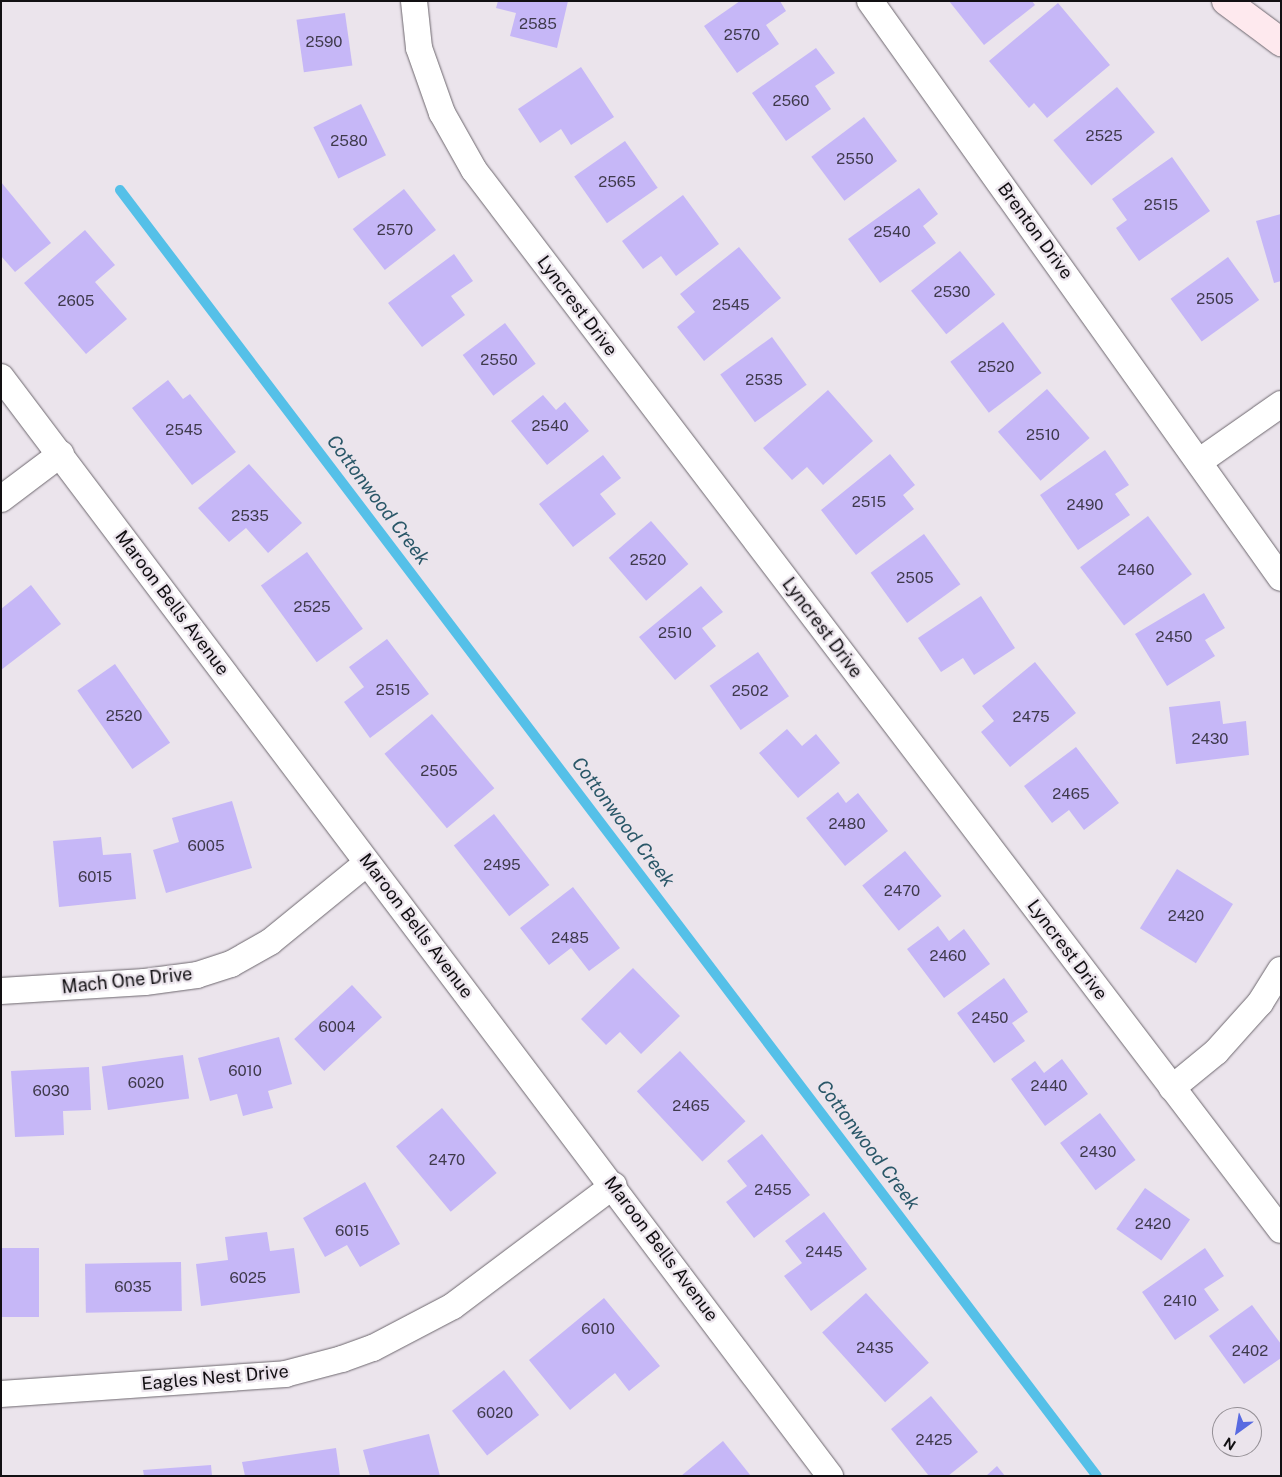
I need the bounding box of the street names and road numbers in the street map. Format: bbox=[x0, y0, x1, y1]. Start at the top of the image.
street label: Brenton Drive bbox=[993, 179, 1077, 283]
street label: Lyncrest Drive bbox=[532, 252, 622, 360]
street label: Maroon Bells Avenue bbox=[110, 526, 234, 680]
street label: Lyncrest Drive bbox=[777, 574, 867, 682]
street label: Maroon Bells Avenue bbox=[354, 849, 478, 1003]
street label: Lyncrest Drive bbox=[1022, 896, 1112, 1004]
street label: Mach One Drive bbox=[61, 963, 193, 999]
street label: Maroon Bells Avenue bbox=[599, 1172, 723, 1326]
street label: Eagles Nest Drive bbox=[140, 1361, 290, 1395]

